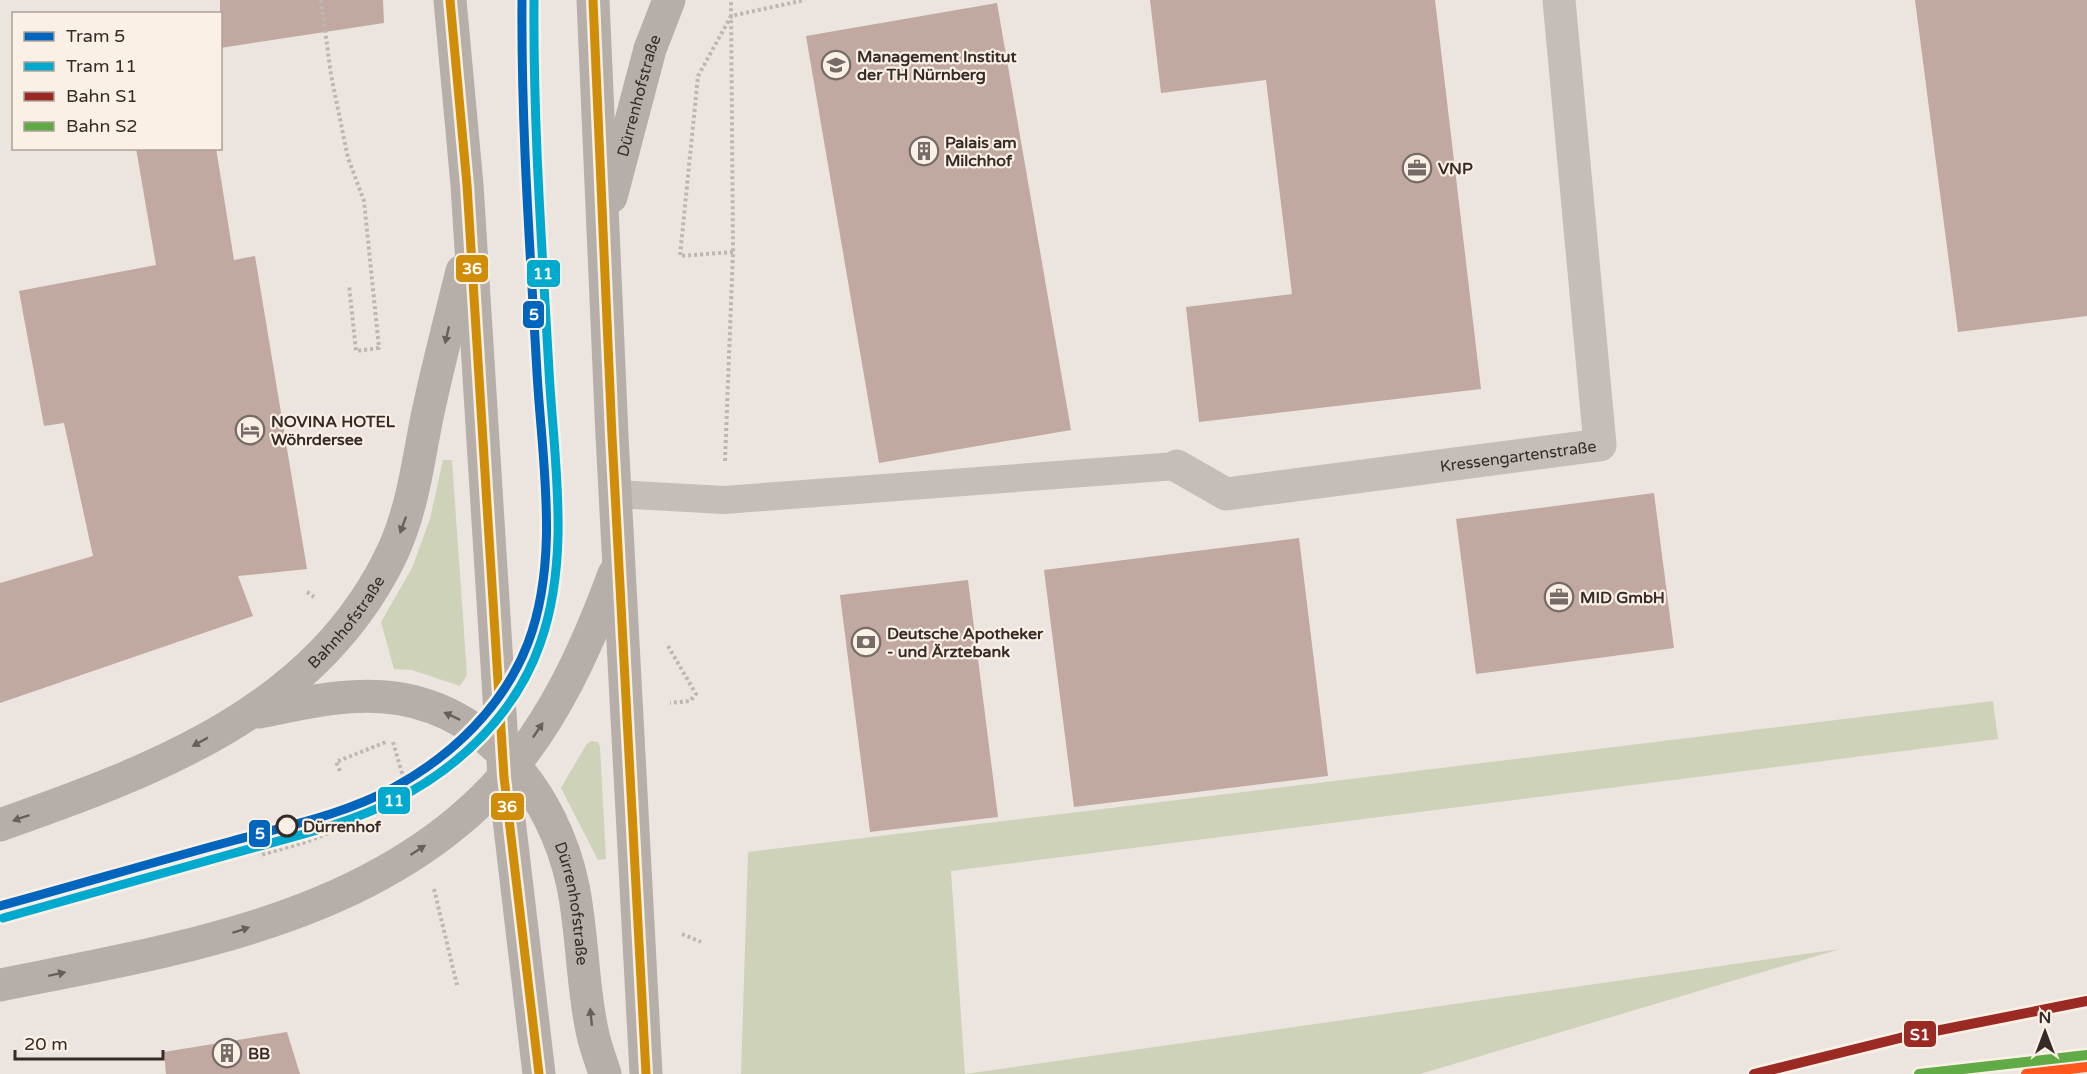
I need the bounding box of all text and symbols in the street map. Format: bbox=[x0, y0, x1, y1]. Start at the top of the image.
legend bbox=[12, 12, 222, 150]
text: Tram 5 bbox=[66, 25, 125, 47]
street label: Dürrenhofstraße bbox=[613, 32, 666, 159]
place label: Management Institut der TH Nürnberg bbox=[857, 47, 1018, 85]
school or university icon: Management Institut der TH Nürnberg bbox=[820, 49, 852, 81]
text: Tram 11 bbox=[66, 55, 137, 77]
text: Bahn S1 bbox=[66, 85, 138, 107]
text: Bahn S2 bbox=[66, 115, 138, 137]
place label: Palais am Milchhof bbox=[945, 133, 1017, 171]
building icon: Palais am Milchhof bbox=[908, 135, 940, 167]
office icon: VNP bbox=[1401, 152, 1433, 184]
place label: VNP bbox=[1438, 159, 1473, 179]
line badge: 36 bbox=[455, 254, 489, 283]
text: 36 bbox=[462, 259, 482, 279]
line badge: 11 bbox=[526, 259, 561, 288]
text: 11 bbox=[533, 264, 553, 284]
line badge: 5 bbox=[522, 300, 545, 329]
text: 5 bbox=[529, 305, 539, 325]
one-way arrow bbox=[441, 326, 451, 345]
place label: NOVINA HOTEL Wöhrdersee bbox=[271, 412, 396, 450]
hotel icon: NOVINA HOTEL Wöhrdersee bbox=[234, 414, 266, 446]
street label: Kressengartenstraße bbox=[1439, 437, 1598, 477]
one-way arrow bbox=[397, 516, 407, 534]
street label: Bahnhofstraße bbox=[304, 572, 389, 673]
office icon: MID GmbH bbox=[1543, 581, 1575, 613]
place label: MID GmbH bbox=[1580, 588, 1665, 608]
place label: Deutsche Apotheker - und Ärztebank bbox=[887, 624, 1044, 662]
bank icon: Deutsche Apotheker - und Ärztebank bbox=[850, 626, 882, 658]
one-way arrow bbox=[443, 711, 460, 720]
one-way arrow bbox=[533, 722, 544, 738]
one-way arrow bbox=[192, 737, 209, 747]
line badge: 11 bbox=[377, 786, 411, 815]
text: 11 bbox=[384, 791, 404, 811]
line badge: 36 bbox=[490, 792, 525, 821]
text: 36 bbox=[497, 797, 517, 817]
one-way arrow bbox=[12, 813, 30, 823]
marker: Dürrenhof bbox=[276, 815, 298, 837]
place label: Dürrenhof bbox=[303, 817, 382, 837]
line badge: 5 bbox=[248, 819, 271, 848]
text: 5 bbox=[255, 824, 265, 844]
street label: Dürrenhofstraße bbox=[550, 839, 592, 966]
one-way arrow bbox=[410, 844, 426, 855]
one-way arrow bbox=[232, 925, 250, 935]
one-way arrow bbox=[48, 969, 67, 978]
north arrow bbox=[2015, 1002, 2075, 1062]
one-way arrow bbox=[586, 1008, 596, 1027]
text: N bbox=[2039, 1008, 2051, 1028]
line badge: S1 bbox=[1903, 1020, 1937, 1048]
scale bar bbox=[15, 1023, 164, 1061]
text: S1 bbox=[1910, 1025, 1930, 1045]
text: 20 m bbox=[24, 1033, 68, 1055]
building icon: BB bbox=[211, 1037, 243, 1069]
place label: BB bbox=[248, 1044, 270, 1064]

